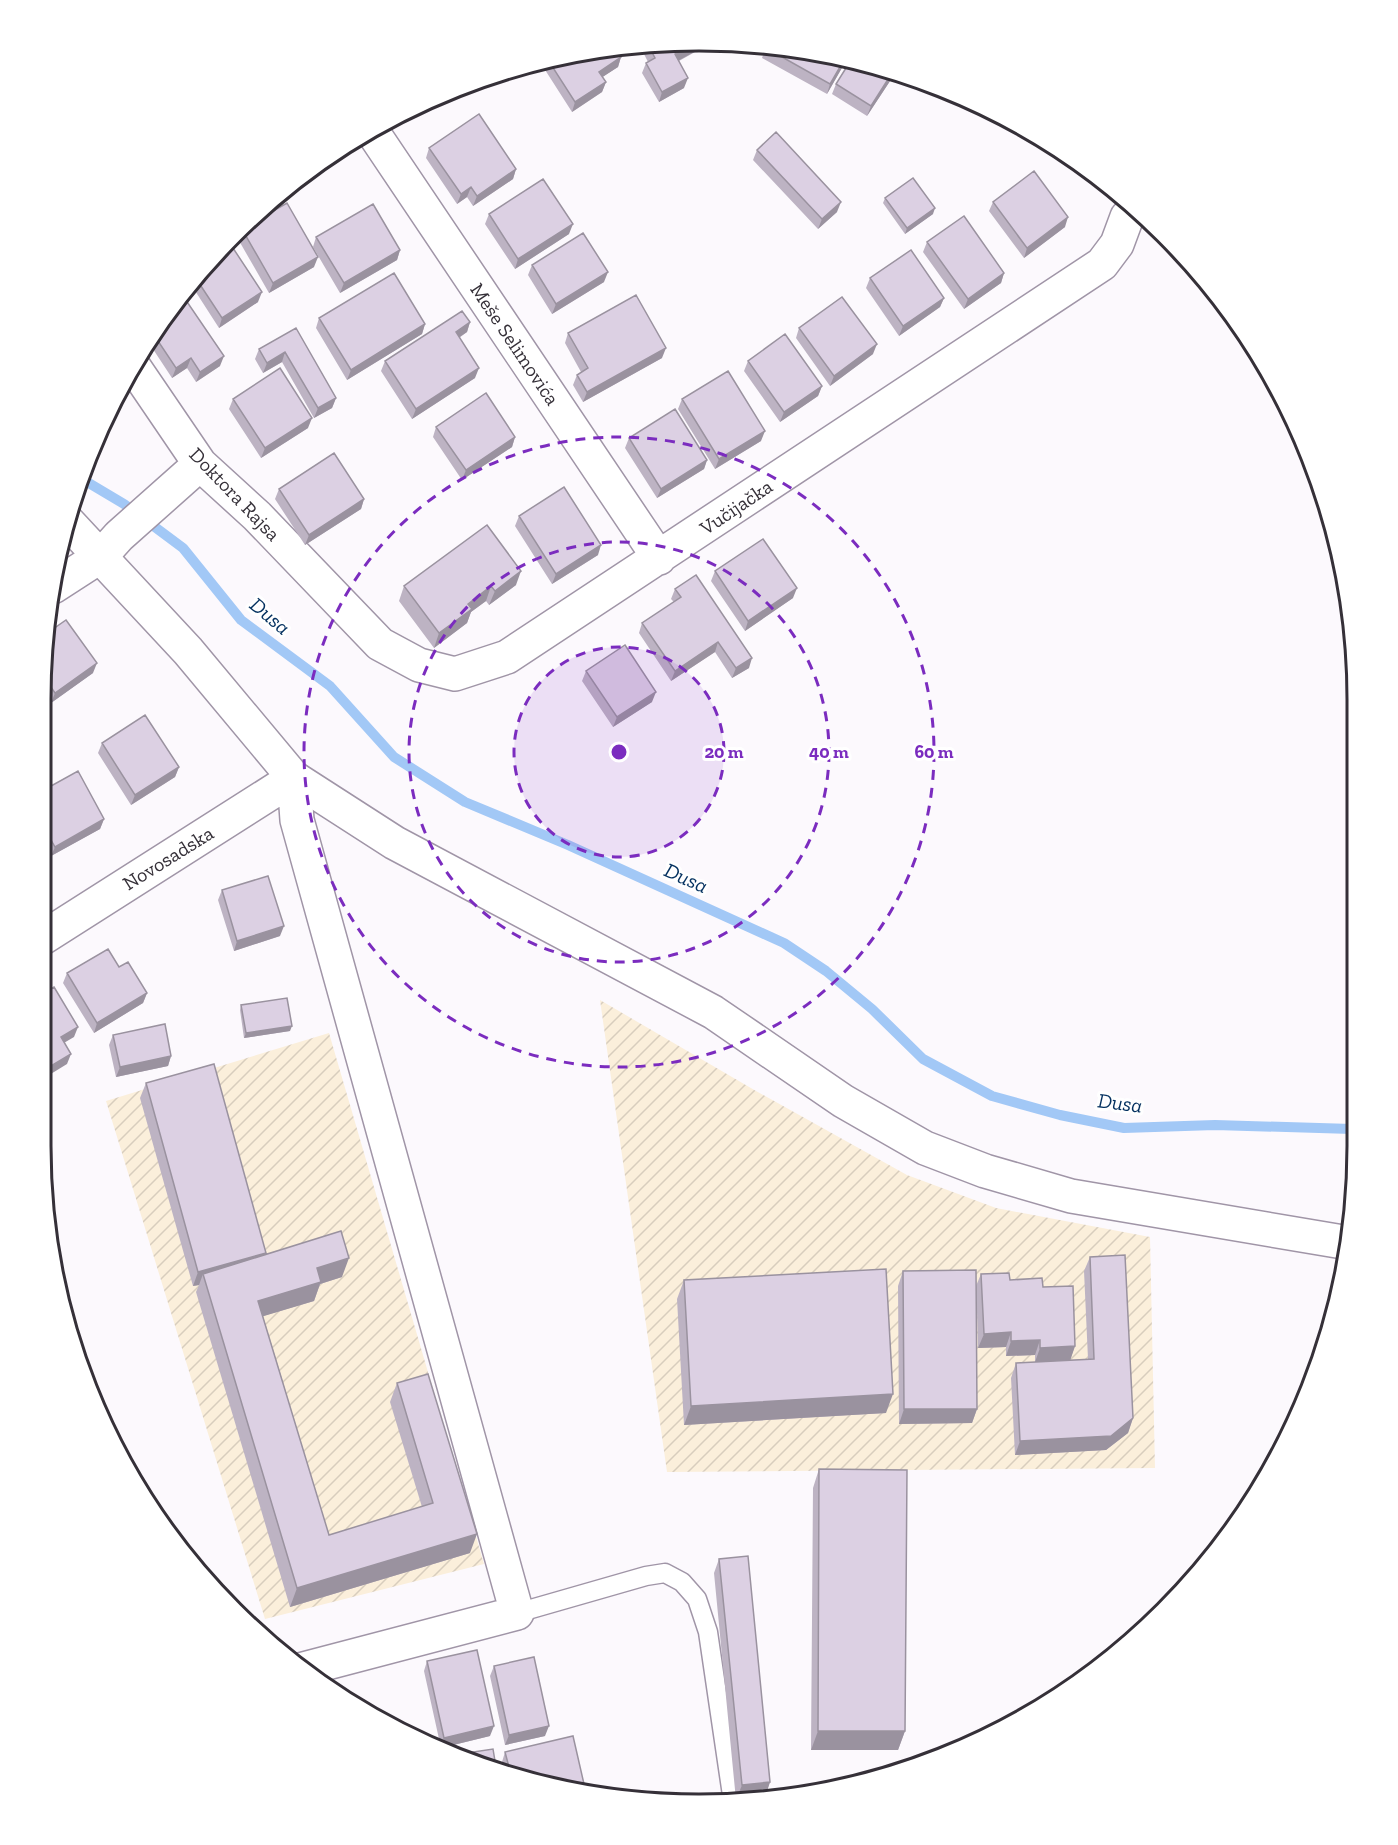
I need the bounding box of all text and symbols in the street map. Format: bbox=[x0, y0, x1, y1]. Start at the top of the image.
street label: Meše Selimovića bbox=[465, 278, 565, 410]
street label: Doktora Rajsa bbox=[185, 442, 286, 546]
street label: Vučijačka bbox=[694, 474, 777, 541]
water label: Dusa bbox=[245, 592, 296, 640]
text: 20 m bbox=[704, 741, 744, 763]
text: 40 m bbox=[809, 741, 849, 763]
text: 60 m bbox=[914, 741, 954, 763]
centre of rings bbox=[609, 742, 629, 762]
street label: Novosadska bbox=[118, 820, 218, 895]
water label: Dusa bbox=[661, 857, 712, 898]
water label: Dusa bbox=[1096, 1087, 1144, 1118]

